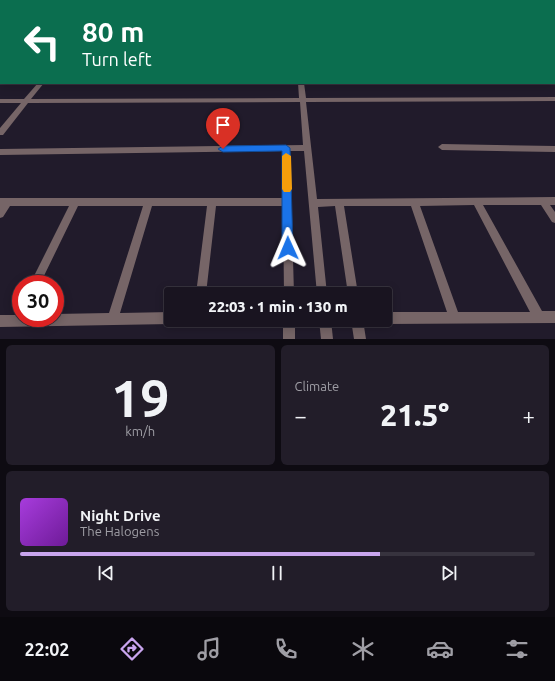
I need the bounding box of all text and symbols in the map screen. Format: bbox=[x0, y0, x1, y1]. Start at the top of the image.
icon: left bbox=[16, 16, 68, 68]
text: 80 m bbox=[82, 16, 144, 47]
text: Turn left bbox=[82, 49, 152, 69]
pin bbox=[206, 108, 240, 149]
icon: arrive bbox=[212, 114, 234, 136]
position arrow bbox=[267, 227, 309, 269]
speed limit sign: 30 bbox=[12, 275, 64, 327]
text: 22:03 · 1 min · 130 m bbox=[208, 298, 348, 315]
text: 19 bbox=[111, 369, 170, 427]
text: Climate bbox=[295, 379, 339, 393]
text: 21.5° bbox=[380, 398, 449, 432]
text: − bbox=[295, 403, 307, 428]
text: + bbox=[523, 403, 535, 428]
text: km/h bbox=[125, 424, 155, 438]
text: Night Drive bbox=[80, 507, 161, 524]
text: The Halogens bbox=[80, 524, 159, 538]
icon: previous bbox=[95, 562, 117, 584]
icon: pause bbox=[266, 562, 288, 584]
icon: next bbox=[438, 562, 460, 584]
icon: directions bbox=[118, 635, 146, 663]
icon: music bbox=[195, 635, 223, 663]
icon: phone bbox=[272, 635, 300, 663]
icon: climate bbox=[349, 635, 377, 663]
icon: car bbox=[426, 635, 454, 663]
icon: filters bbox=[503, 635, 531, 663]
text: 22:02 bbox=[24, 639, 69, 659]

